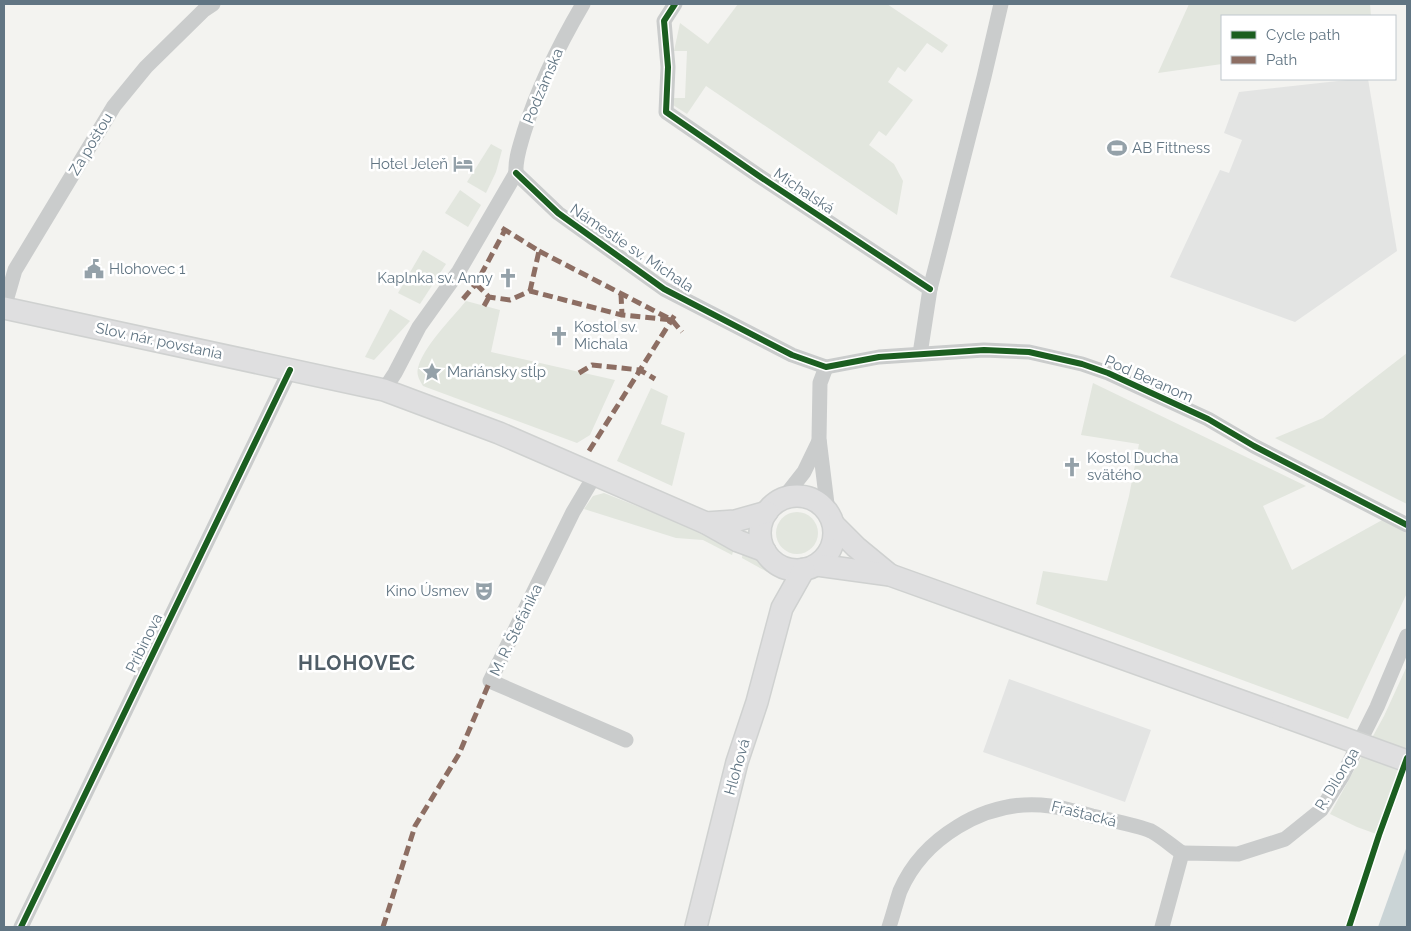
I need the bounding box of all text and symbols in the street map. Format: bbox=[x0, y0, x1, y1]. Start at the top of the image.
legend bbox=[1221, 15, 1396, 80]
text: Cycle path bbox=[1266, 26, 1340, 44]
street label: Podzámska bbox=[519, 46, 567, 126]
text: Path bbox=[1266, 51, 1297, 69]
street label: Za poštou bbox=[65, 109, 117, 178]
sports icon: AB Fittness bbox=[1106, 137, 1128, 159]
place label: AB Fittness bbox=[1132, 139, 1210, 157]
hotel icon: Hotel Jeleň bbox=[452, 153, 474, 175]
place label: Hotel Jeleň bbox=[370, 155, 448, 173]
street label: Michalská bbox=[770, 164, 838, 218]
street label: Námestie sv. Michala bbox=[567, 200, 697, 296]
public building icon: Hlohovec 1 bbox=[83, 258, 105, 280]
place label: Hlohovec 1 bbox=[109, 260, 186, 278]
church icon: Kaplnka sv. Anny bbox=[497, 267, 519, 289]
place label: Kaplnka sv. Anny bbox=[377, 269, 493, 287]
place label: Kostol sv. Michala bbox=[574, 318, 638, 353]
street label: Slov. nár. povstania bbox=[94, 319, 224, 363]
church icon: Kostol sv. Michala bbox=[548, 325, 570, 347]
street label: Pod Beranom bbox=[1102, 351, 1196, 407]
place icon: Mariánsky stĺp bbox=[421, 361, 443, 383]
place label: Mariánsky stĺp bbox=[447, 363, 546, 381]
place label: Kostol Ducha svätého bbox=[1087, 449, 1178, 484]
church icon: Kostol Ducha svätého bbox=[1061, 456, 1083, 478]
theatre icon: Kino Úsmev bbox=[473, 580, 495, 602]
street label: M. R. Štefánika bbox=[485, 581, 546, 679]
place label: Kino Úsmev bbox=[386, 582, 469, 600]
street label: Pribinova bbox=[122, 610, 166, 676]
district label: HLOHOVEC bbox=[298, 651, 416, 675]
street label: Hlohová bbox=[720, 737, 754, 797]
street label: R. Dilonga bbox=[1311, 745, 1363, 813]
street label: Fraštacká bbox=[1050, 797, 1118, 831]

